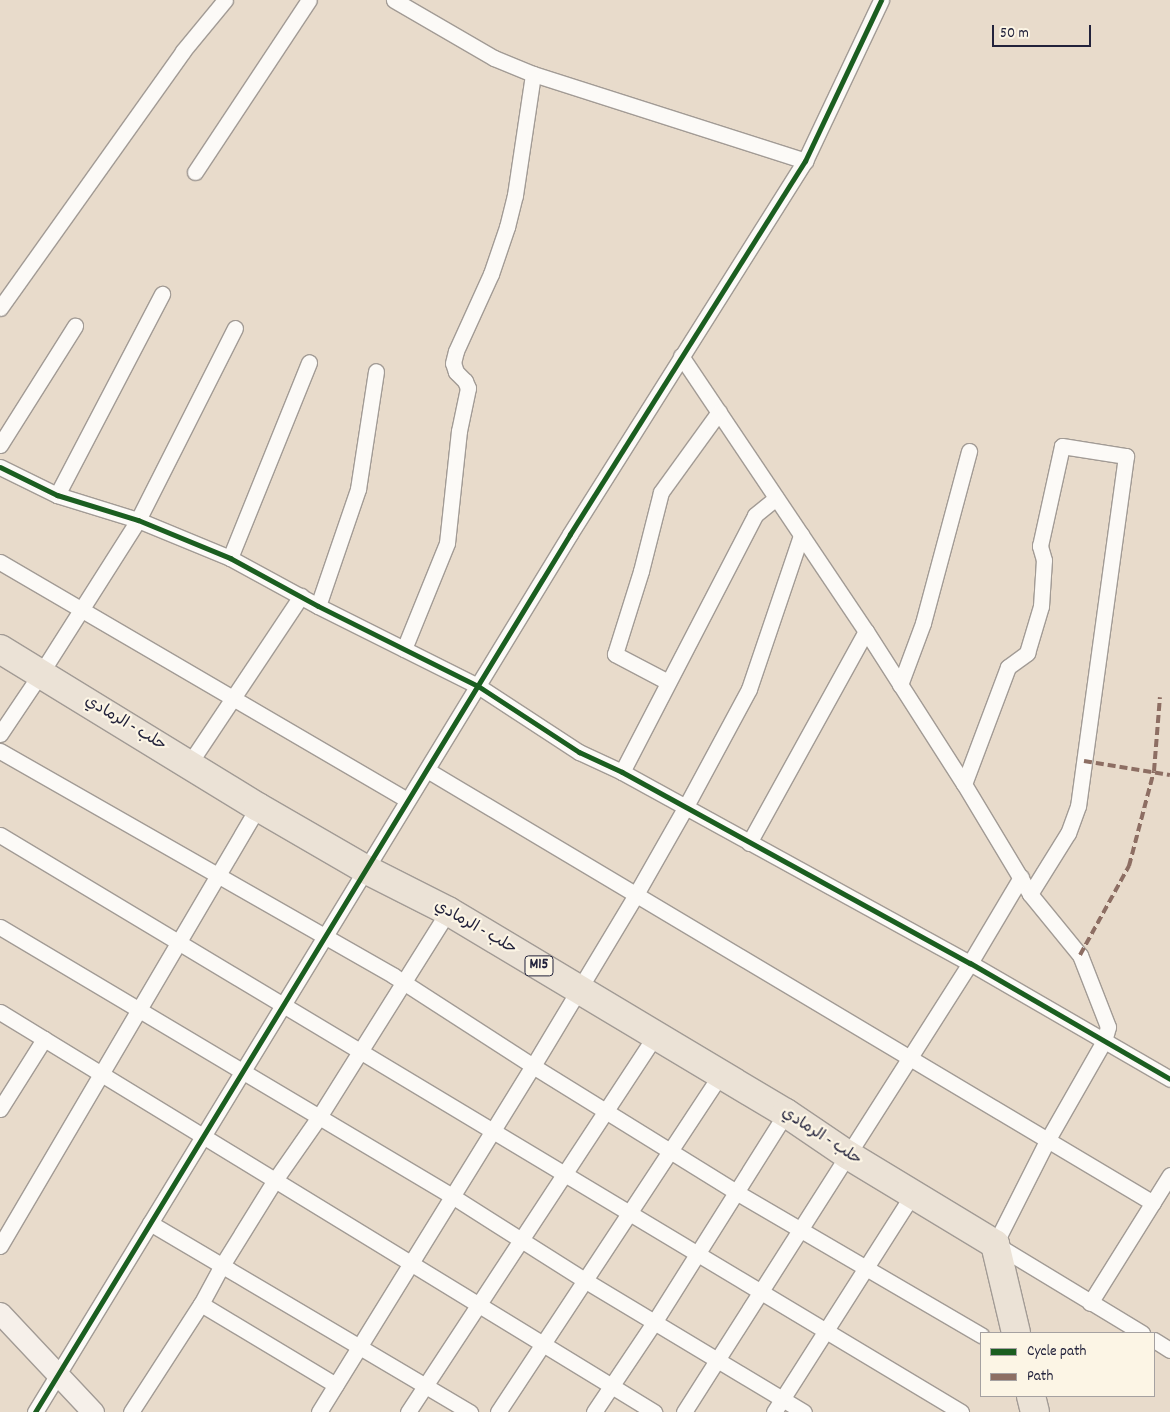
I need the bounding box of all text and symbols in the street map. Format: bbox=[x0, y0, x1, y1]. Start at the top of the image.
scale bar bbox=[995, 15, 1094, 47]
text: 50 m bbox=[1000, 23, 1029, 45]
street label: حلب - الرمادي bbox=[81, 692, 169, 756]
street label: حلب - الرمادي bbox=[430, 897, 520, 959]
road number: M15 bbox=[524, 954, 554, 978]
street label: حلب - الرمادي bbox=[777, 1104, 865, 1170]
legend bbox=[980, 1332, 1155, 1397]
text: Cycle path bbox=[1027, 1341, 1086, 1363]
text: Path bbox=[1027, 1366, 1053, 1388]

